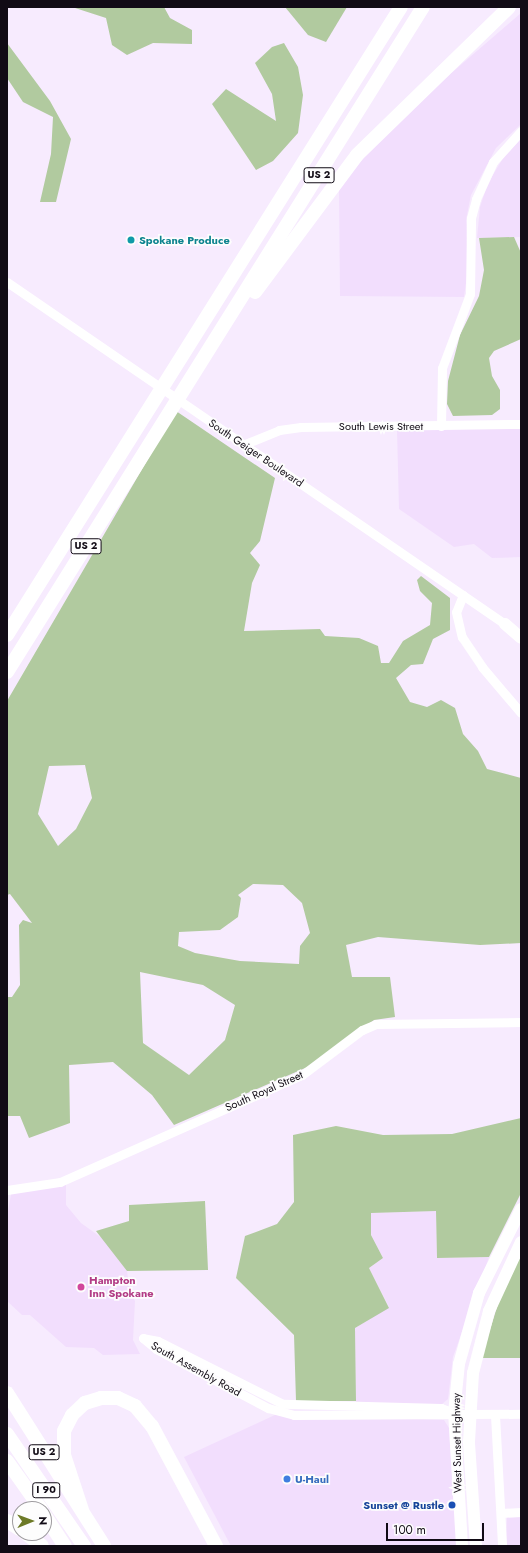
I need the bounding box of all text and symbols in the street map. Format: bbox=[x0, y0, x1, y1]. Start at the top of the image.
road number: US 2 bbox=[303, 167, 335, 183]
place label: Spokane Produce bbox=[139, 233, 230, 247]
marker: Spokane Produce bbox=[126, 235, 136, 245]
street label: South Geiger Boulevard bbox=[206, 416, 306, 490]
street label: South Lewis Street bbox=[339, 419, 423, 433]
road number: US 2 bbox=[70, 538, 102, 554]
street label: South Royal Street bbox=[223, 1068, 305, 1114]
place label: Hampton Inn Spokane bbox=[89, 1274, 154, 1300]
marker: Hampton Inn Spokane bbox=[76, 1282, 86, 1292]
street label: South Assembly Road bbox=[149, 1339, 243, 1399]
street label: West Sunset Highway bbox=[450, 1393, 464, 1493]
road number: US 2 bbox=[28, 1444, 60, 1460]
place label: U-Haul bbox=[295, 1472, 329, 1486]
marker: U-Haul bbox=[282, 1474, 292, 1484]
road number: I 90 bbox=[32, 1482, 60, 1498]
place label: Sunset @ Rustle bbox=[363, 1498, 444, 1512]
marker: Sunset @ Rustle bbox=[447, 1500, 457, 1510]
north arrow bbox=[12, 1501, 52, 1541]
scale bar bbox=[388, 1515, 486, 1541]
text: N bbox=[35, 1516, 51, 1525]
text: 100 m bbox=[393, 1521, 426, 1539]

